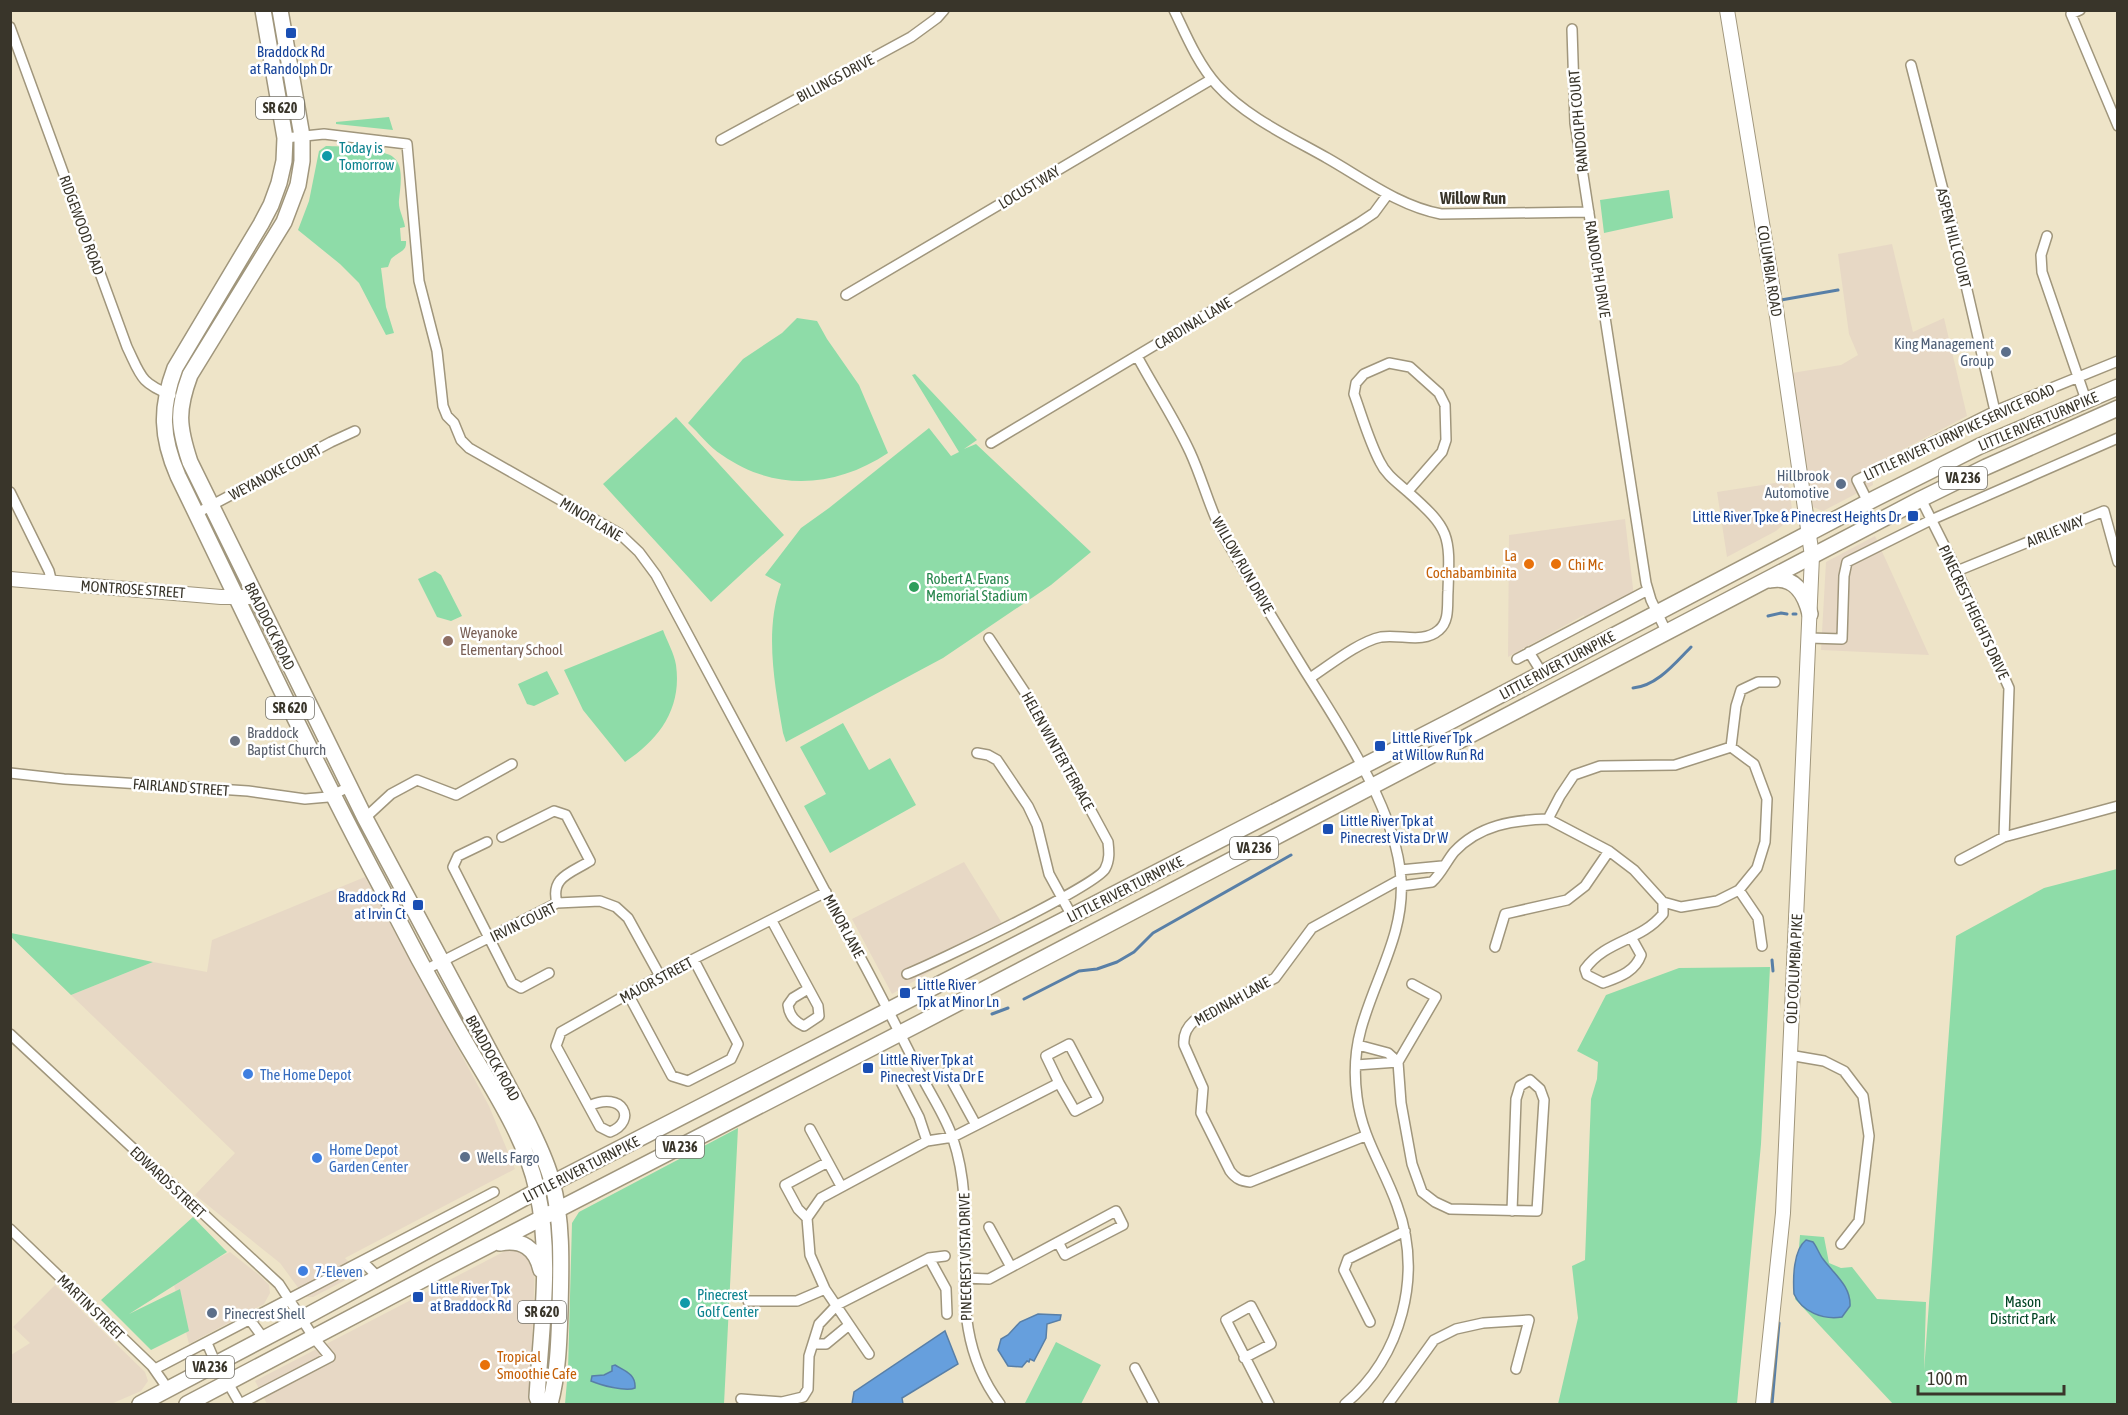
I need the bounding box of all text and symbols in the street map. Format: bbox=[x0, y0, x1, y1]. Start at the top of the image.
marker: Braddock Rd at Randolph Dr bbox=[284, 26, 298, 40]
place label: Braddock Rd at Randolph Dr bbox=[250, 43, 333, 77]
street label: BILLINGS DRIVE bbox=[793, 50, 877, 105]
street label: RANDOLPH COURT bbox=[1565, 69, 1591, 173]
road number: SR 620 bbox=[256, 97, 304, 119]
place label: Today is Tomorrow bbox=[339, 139, 394, 173]
marker: Today is Tomorrow bbox=[320, 149, 334, 163]
street label: LOCUST WAY bbox=[995, 162, 1063, 212]
street label: RIDGEWOOD ROAD bbox=[56, 173, 108, 277]
street label: ASPEN HILL COURT bbox=[1933, 186, 1975, 290]
district label: Willow Run bbox=[1439, 189, 1506, 207]
street label: RANDOLPH DRIVE bbox=[1582, 219, 1614, 319]
street label: COLUMBIA ROAD bbox=[1754, 224, 1786, 318]
street label: CARDINAL LANE bbox=[1152, 293, 1235, 353]
place label: King Management Group bbox=[1894, 335, 1994, 369]
marker: King Management Group bbox=[1999, 345, 2013, 359]
street label: LITTLE RIVER TURNPIKE SERVICE ROAD bbox=[1861, 380, 2057, 484]
street label: LITTLE RIVER TURNPIKE bbox=[1976, 388, 2101, 454]
street label: WEYANOKE COURT bbox=[226, 440, 324, 503]
place label: Hillbrook Automotive bbox=[1765, 467, 1829, 501]
road number: VA 236 bbox=[1939, 467, 1987, 489]
marker: Hillbrook Automotive bbox=[1834, 477, 1848, 491]
street label: MINOR LANE bbox=[557, 494, 626, 544]
place label: Little River Tpke & Pinecrest Heights Dr bbox=[1692, 508, 1902, 525]
marker: Little River Tpke & Pinecrest Heights Dr bbox=[1906, 509, 1920, 523]
street label: AIRLIE WAY bbox=[2024, 512, 2087, 550]
street label: WILLOW RUN DRIVE bbox=[1209, 514, 1278, 617]
street label: PINECREST HEIGHTS DRIVE bbox=[1935, 542, 2013, 682]
place label: La Cochabambinita bbox=[1426, 547, 1517, 581]
place label: Chi Mc bbox=[1568, 556, 1604, 573]
marker: La Cochabambinita bbox=[1522, 557, 1536, 571]
marker: Chi Mc bbox=[1549, 557, 1563, 571]
place label: Robert A. Evans Memorial Stadium bbox=[926, 570, 1028, 604]
street label: MONTROSE STREET bbox=[80, 577, 186, 601]
street label: BRADDOCK ROAD bbox=[241, 579, 299, 673]
marker: Robert A. Evans Memorial Stadium bbox=[907, 580, 921, 594]
place label: Weyanoke Elementary School bbox=[460, 624, 563, 658]
street label: LITTLE RIVER TURNPIKE bbox=[1496, 627, 1618, 703]
marker: Weyanoke Elementary School bbox=[441, 634, 455, 648]
street label: HELEN WINTER TERRACE bbox=[1018, 689, 1098, 814]
road number: SR 620 bbox=[266, 697, 314, 719]
place label: Braddock Baptist Church bbox=[247, 724, 326, 758]
place label: Little River Tpk at Willow Run Rd bbox=[1392, 729, 1484, 763]
marker: Braddock Baptist Church bbox=[228, 734, 242, 748]
marker: Little River Tpk at Willow Run Rd bbox=[1373, 739, 1387, 753]
street label: FAIRLAND STREET bbox=[132, 775, 230, 799]
place label: Little River Tpk at Pinecrest Vista Dr W bbox=[1340, 812, 1448, 846]
marker: Little River Tpk at Pinecrest Vista Dr W bbox=[1321, 822, 1335, 836]
road number: VA 236 bbox=[1230, 837, 1278, 859]
street label: LITTLE RIVER TURNPIKE bbox=[1064, 852, 1187, 926]
place label: Braddock Rd at Irvin Ct bbox=[338, 888, 406, 922]
street label: MINOR LANE bbox=[820, 891, 868, 961]
marker: Braddock Rd at Irvin Ct bbox=[411, 898, 425, 912]
street label: IRVIN COURT bbox=[487, 899, 559, 945]
street label: OLD COLUMBIA PIKE bbox=[1783, 913, 1805, 1024]
street label: MAJOR STREET bbox=[617, 953, 696, 1006]
street label: MEDINAH LANE bbox=[1191, 973, 1273, 1029]
place label: Little River Tpk at Minor Ln bbox=[917, 976, 999, 1010]
marker: Little River Tpk at Minor Ln bbox=[898, 986, 912, 1000]
street label: BRADDOCK ROAD bbox=[462, 1012, 524, 1104]
place label: Little River Tpk at Pinecrest Vista Dr E bbox=[880, 1051, 984, 1085]
marker: Little River Tpk at Pinecrest Vista Dr E bbox=[861, 1061, 875, 1075]
place label: The Home Depot bbox=[260, 1066, 352, 1083]
marker: The Home Depot bbox=[241, 1067, 255, 1081]
street label: LITTLE RIVER TURNPIKE bbox=[520, 1132, 643, 1206]
road number: VA 236 bbox=[656, 1136, 704, 1158]
place label: Home Depot Garden Center bbox=[329, 1141, 408, 1175]
street label: EDWARDS STREET bbox=[127, 1143, 209, 1221]
place label: Wells Fargo bbox=[477, 1149, 539, 1166]
marker: Wells Fargo bbox=[458, 1150, 472, 1164]
marker: Home Depot Garden Center bbox=[310, 1151, 324, 1165]
street label: PINECREST VISTA DRIVE bbox=[955, 1192, 975, 1321]
place label: 7-Eleven bbox=[315, 1263, 363, 1280]
marker: 7-Eleven bbox=[296, 1264, 310, 1278]
street label: MARTIN STREET bbox=[54, 1271, 128, 1343]
place label: Little River Tpk at Braddock Rd bbox=[430, 1280, 512, 1314]
place label: Pinecrest Golf Center bbox=[697, 1286, 759, 1320]
marker: Little River Tpk at Braddock Rd bbox=[411, 1290, 425, 1304]
park label: Mason District Park bbox=[1990, 1293, 2057, 1327]
marker: Pinecrest Golf Center bbox=[678, 1296, 692, 1310]
road number: SR 620 bbox=[518, 1301, 566, 1323]
place label: Pinecrest Shell bbox=[224, 1305, 305, 1322]
marker: Pinecrest Shell bbox=[205, 1306, 219, 1320]
place label: Tropical Smoothie Cafe bbox=[497, 1348, 577, 1382]
road number: VA 236 bbox=[186, 1356, 234, 1378]
marker: Tropical Smoothie Cafe bbox=[478, 1358, 492, 1372]
scale bar bbox=[1918, 1358, 2064, 1396]
text: 100 m bbox=[1927, 1368, 1968, 1389]

